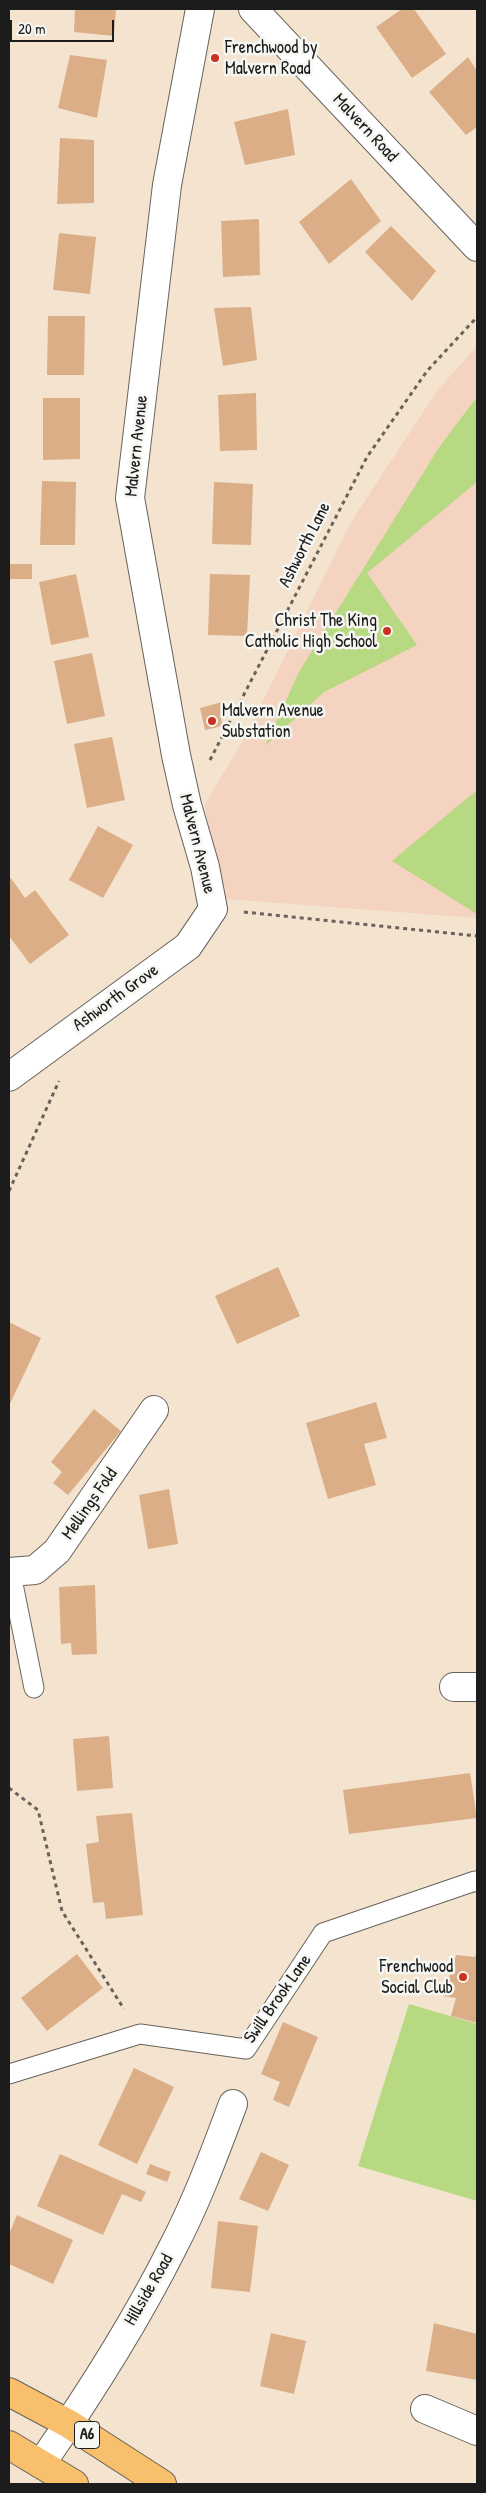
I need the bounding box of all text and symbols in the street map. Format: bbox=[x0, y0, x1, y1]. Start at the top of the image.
scale bar bbox=[12, 10, 116, 42]
text: 20 m bbox=[18, 18, 45, 39]
place label: Frenchwood by Malvern Road bbox=[225, 37, 318, 80]
marker: Frenchwood by Malvern Road bbox=[209, 52, 221, 64]
street label: Malvern Road bbox=[328, 89, 402, 167]
street label: Malvern Avenue bbox=[121, 394, 153, 498]
street label: Ashworth Lane bbox=[274, 499, 336, 591]
place label: Christ The King Catholic High School bbox=[245, 610, 377, 652]
marker: Christ The King Catholic High School bbox=[381, 625, 393, 637]
place label: Malvern Avenue Substation bbox=[222, 700, 324, 742]
marker: Malvern Avenue Substation bbox=[206, 715, 218, 727]
street label: Malvern Avenue bbox=[174, 792, 220, 896]
street label: Ashworth Grove bbox=[69, 960, 163, 1036]
street label: Mellings Fold bbox=[57, 1464, 123, 1544]
street label: Swill Brook Lane bbox=[239, 1950, 317, 2048]
place label: Frenchwood Social Club bbox=[380, 1956, 453, 1998]
marker: Frenchwood Social Club bbox=[457, 1971, 469, 1983]
street label: Hillside Road bbox=[120, 2250, 178, 2330]
road number: A6 bbox=[74, 2422, 100, 2448]

